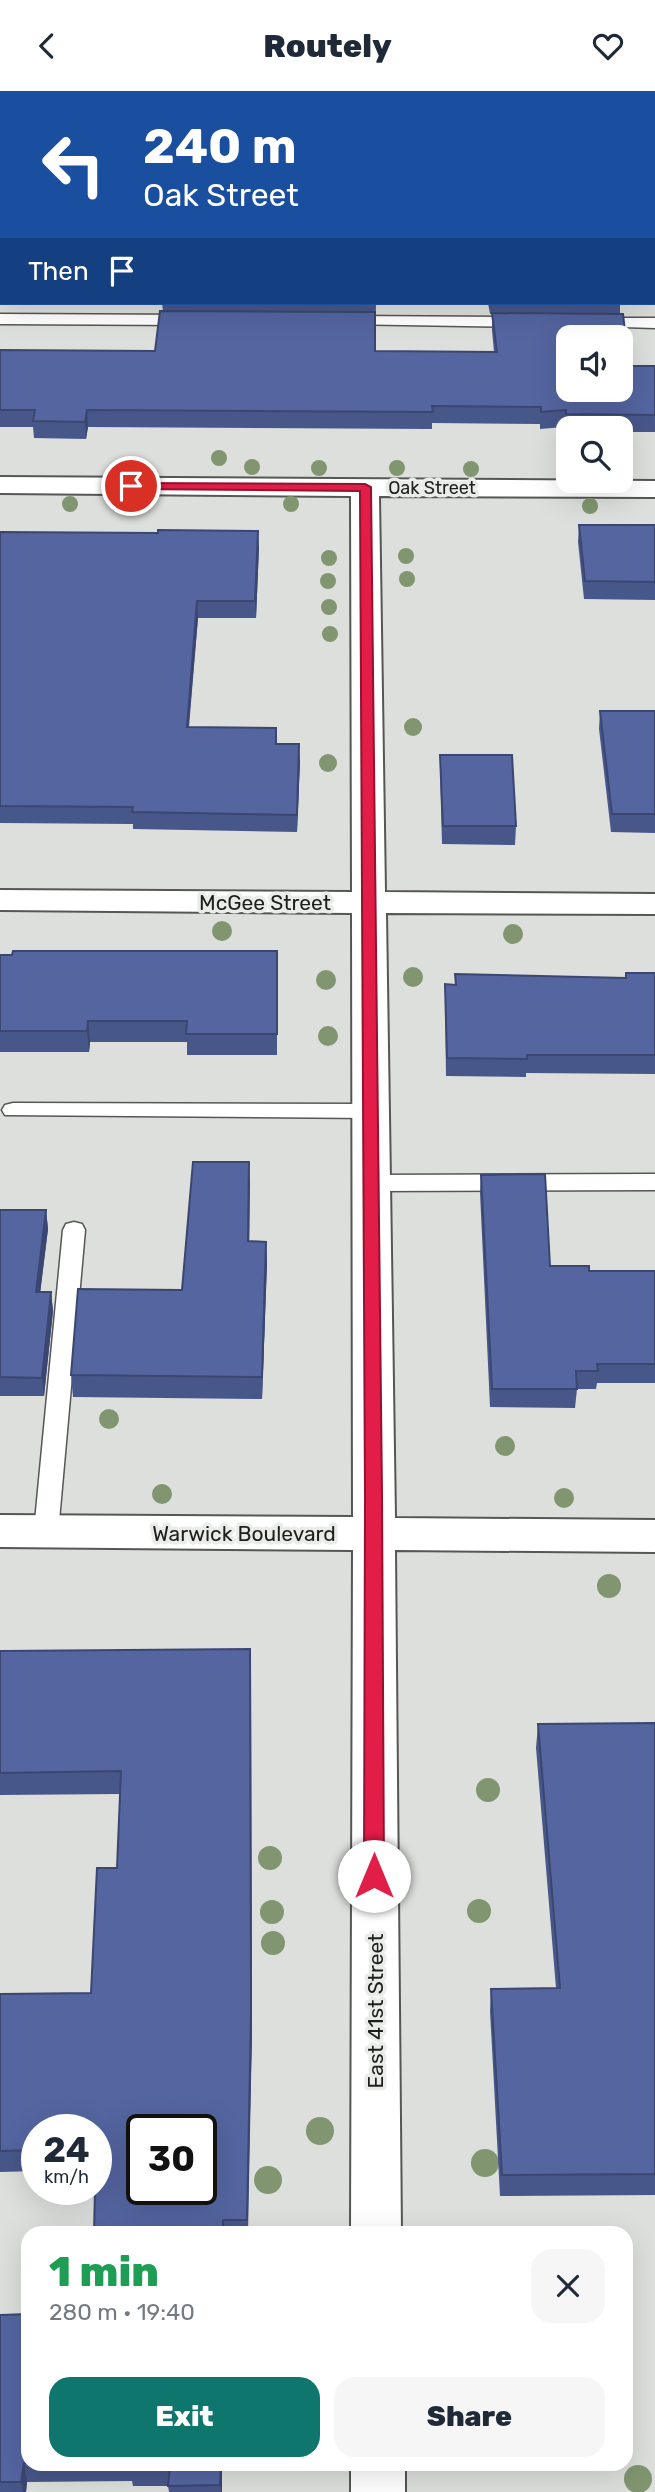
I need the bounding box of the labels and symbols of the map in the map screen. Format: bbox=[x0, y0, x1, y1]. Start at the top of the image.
pin bbox=[101, 456, 161, 516]
street label: Oak Street bbox=[388, 477, 476, 499]
street label: McGee Street bbox=[199, 890, 331, 915]
street label: Warwick Boulevard bbox=[152, 1521, 336, 1546]
position arrow bbox=[337, 1839, 411, 1913]
street label: East 41st Street bbox=[363, 1934, 388, 2088]
speed limit sign: 30 bbox=[126, 2114, 217, 2205]

